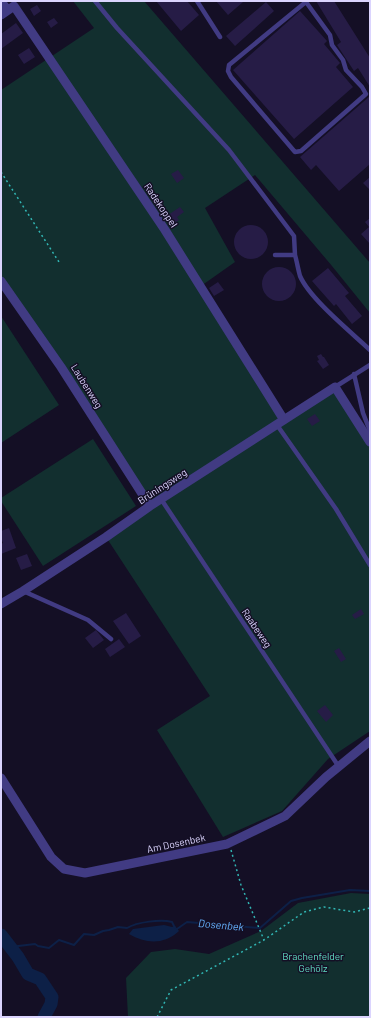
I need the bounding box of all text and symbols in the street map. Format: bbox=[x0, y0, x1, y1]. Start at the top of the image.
street label: Radekoppel bbox=[142, 181, 180, 229]
street label: Laubenweg bbox=[69, 362, 105, 410]
street label: Brüningsweg bbox=[135, 466, 189, 506]
street label: Raabeweg bbox=[240, 606, 274, 650]
street label: Am Dosenbek bbox=[146, 831, 206, 855]
water label: Dosenbek bbox=[198, 916, 245, 933]
park label: Brachenfelder Gehölz bbox=[282, 950, 344, 974]

